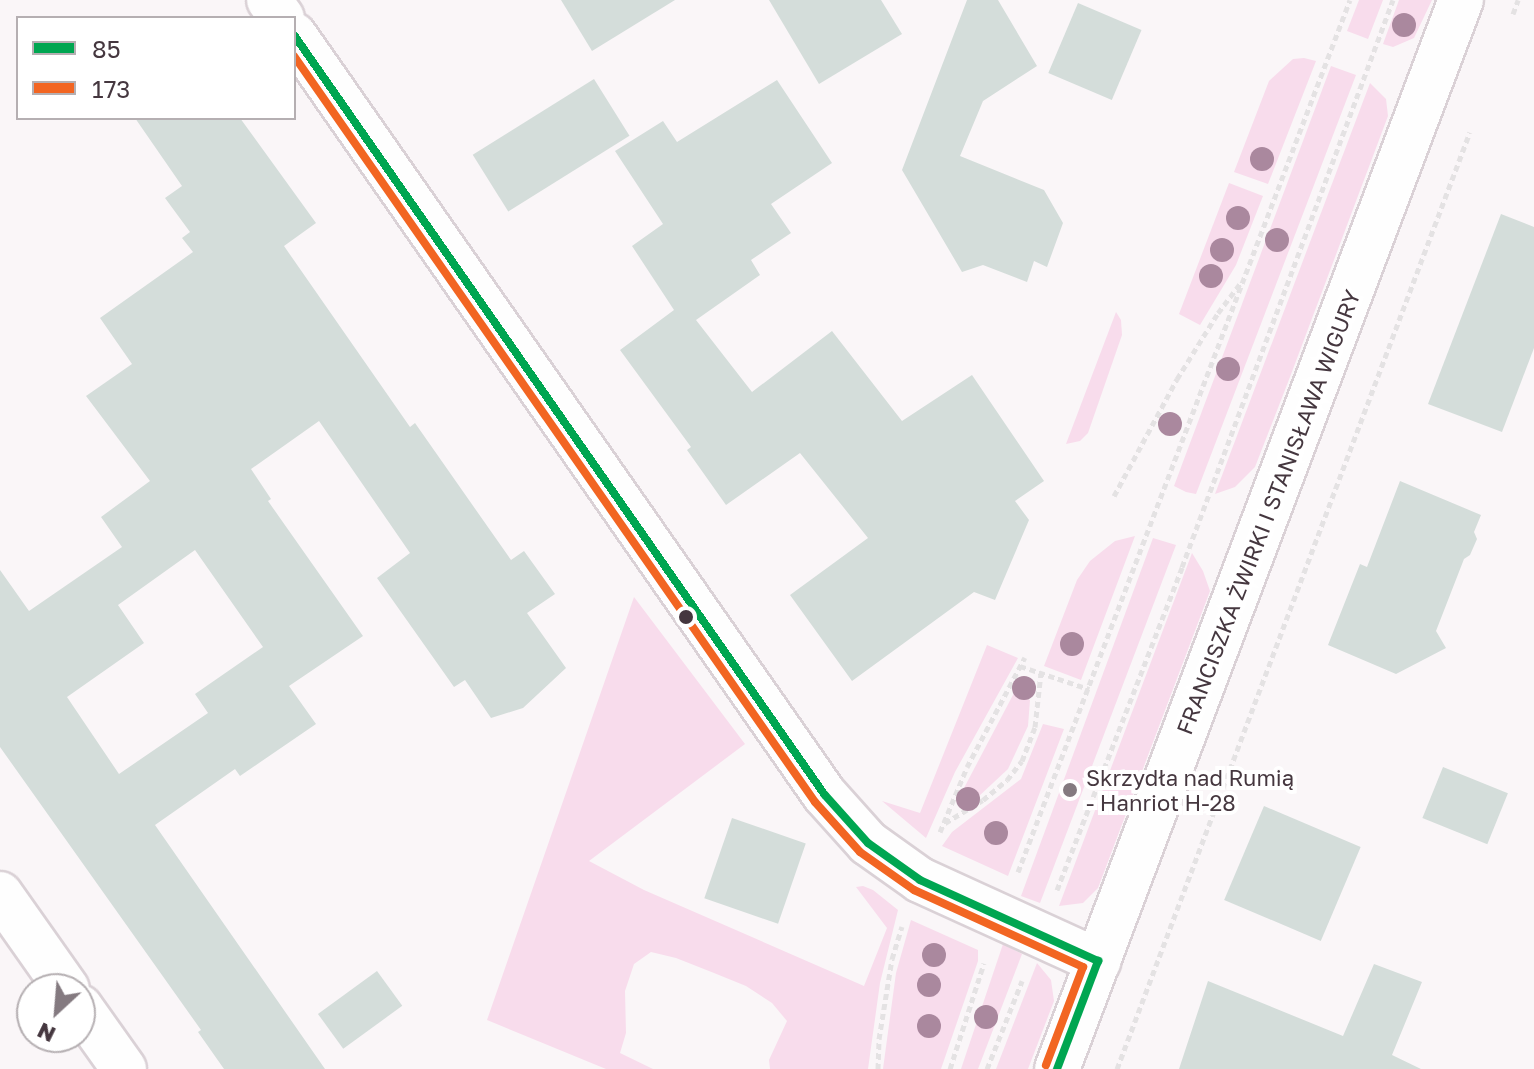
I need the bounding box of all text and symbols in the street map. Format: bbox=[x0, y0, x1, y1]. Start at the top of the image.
legend bbox=[16, 16, 296, 120]
text: 85 bbox=[92, 34, 121, 63]
text: 173 bbox=[92, 74, 130, 103]
street label: FRANCISZKA ŻWIRKI I STANISŁAWA WIGURY bbox=[1171, 286, 1365, 738]
unlabelled marker bbox=[678, 609, 694, 625]
place label: Skrzydła nad Rumią - Hanriot H-28 bbox=[1086, 764, 1294, 816]
marker: Skrzydła nad Rumią - Hanriot H-28 bbox=[1061, 781, 1079, 799]
north arrow bbox=[16, 973, 96, 1053]
text: N bbox=[33, 1017, 60, 1049]

